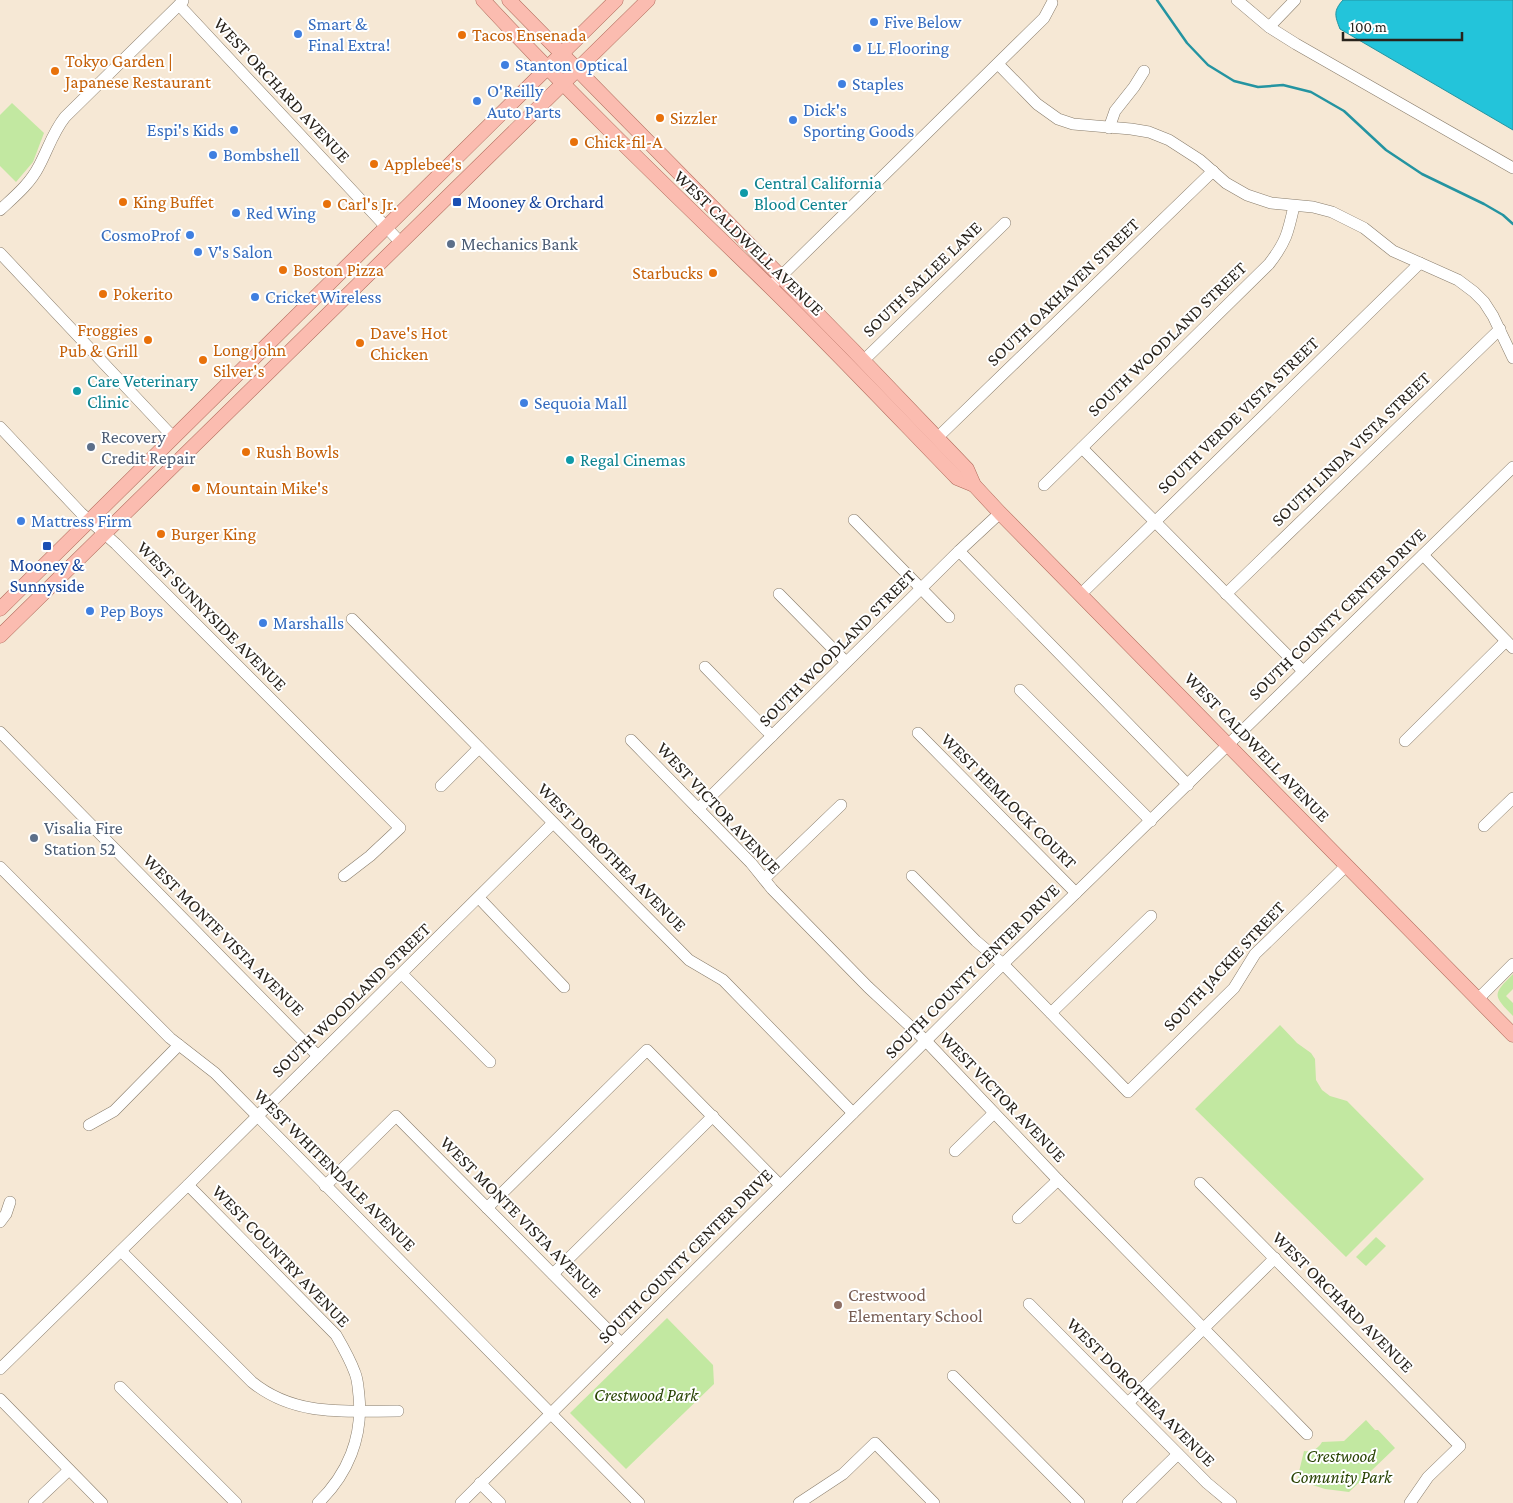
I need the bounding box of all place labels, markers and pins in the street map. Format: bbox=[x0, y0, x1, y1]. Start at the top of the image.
place label: Five Below bbox=[884, 12, 962, 32]
place label: Smart & Final Extra! bbox=[308, 14, 390, 55]
marker: Five Below bbox=[868, 16, 880, 28]
place label: Tacos Ensenada bbox=[472, 25, 587, 45]
marker: Smart & Final Extra! bbox=[292, 28, 304, 40]
marker: Tacos Ensenada bbox=[456, 29, 468, 41]
place label: LL Flooring bbox=[867, 38, 950, 58]
marker: LL Flooring bbox=[851, 42, 863, 54]
place label: Tokyo Garden | Japanese Restaurant bbox=[63, 51, 212, 92]
place label: Stanton Optical bbox=[515, 55, 628, 75]
marker: Stanton Optical bbox=[499, 59, 511, 71]
marker: Tokyo Garden | Japanese Restaurant bbox=[49, 65, 61, 77]
place label: Staples bbox=[852, 74, 904, 94]
marker: Staples bbox=[836, 78, 848, 90]
place label: O'Reilly Auto Parts bbox=[487, 81, 561, 122]
marker: O'Reilly Auto Parts bbox=[471, 95, 483, 107]
place label: Dick's Sporting Goods bbox=[803, 100, 914, 141]
place label: Sizzler bbox=[670, 108, 718, 128]
marker: Sizzler bbox=[654, 112, 666, 124]
marker: Dick's Sporting Goods bbox=[787, 114, 799, 126]
place label: Espi's Kids bbox=[147, 120, 224, 140]
marker: Espi's Kids bbox=[228, 124, 240, 136]
place label: Chick-fil-A bbox=[584, 132, 663, 152]
marker: Chick-fil-A bbox=[568, 136, 580, 148]
place label: Bombshell bbox=[223, 145, 300, 165]
marker: Bombshell bbox=[207, 149, 219, 161]
place label: Applebee's bbox=[384, 154, 462, 174]
marker: Applebee's bbox=[368, 158, 380, 170]
place label: Central California Blood Center bbox=[754, 173, 882, 214]
marker: Central California Blood Center bbox=[738, 187, 750, 199]
place label: King Buffet bbox=[133, 192, 215, 212]
place label: Mooney & Orchard bbox=[467, 192, 604, 212]
place label: Carl's Jr. bbox=[337, 194, 397, 214]
marker: King Buffet bbox=[117, 196, 129, 208]
marker: Mooney & Orchard bbox=[451, 196, 463, 208]
marker: Carl's Jr. bbox=[321, 198, 333, 210]
place label: Red Wing bbox=[246, 203, 316, 223]
marker: Red Wing bbox=[230, 207, 242, 219]
place label: CosmoProf bbox=[101, 225, 182, 245]
marker: CosmoProf bbox=[184, 229, 196, 241]
place label: Mechanics Bank bbox=[461, 234, 578, 254]
marker: Mechanics Bank bbox=[445, 238, 457, 250]
place label: V's Salon bbox=[208, 242, 273, 262]
marker: V's Salon bbox=[192, 246, 204, 258]
place label: Boston Pizza bbox=[293, 260, 384, 280]
place label: Starbucks bbox=[632, 263, 703, 283]
marker: Boston Pizza bbox=[277, 264, 289, 276]
marker: Starbucks bbox=[707, 267, 719, 279]
place label: Pokerito bbox=[113, 284, 173, 304]
place label: Cricket Wireless bbox=[265, 287, 381, 307]
marker: Pokerito bbox=[97, 288, 109, 300]
marker: Cricket Wireless bbox=[249, 291, 261, 303]
place label: Froggies Pub & Grill bbox=[59, 320, 138, 361]
place label: Dave's Hot Chicken bbox=[370, 323, 449, 364]
marker: Froggies Pub & Grill bbox=[142, 334, 154, 346]
marker: Dave's Hot Chicken bbox=[354, 337, 366, 349]
place label: Long John Silver's bbox=[213, 340, 287, 381]
marker: Long John Silver's bbox=[197, 354, 209, 366]
place label: Care Veterinary Clinic bbox=[87, 371, 199, 412]
marker: Care Veterinary Clinic bbox=[71, 385, 83, 397]
place label: Sequoia Mall bbox=[534, 393, 627, 413]
marker: Sequoia Mall bbox=[518, 397, 530, 409]
place label: Recovery Credit Repair bbox=[101, 427, 196, 468]
marker: Recovery Credit Repair bbox=[85, 441, 97, 453]
place label: Rush Bowls bbox=[256, 442, 339, 462]
marker: Rush Bowls bbox=[240, 446, 252, 458]
place label: Regal Cinemas bbox=[580, 450, 686, 470]
marker: Regal Cinemas bbox=[564, 454, 576, 466]
place label: Mountain Mike's bbox=[206, 478, 328, 498]
marker: Mountain Mike's bbox=[190, 482, 202, 494]
place label: Mattress Firm bbox=[31, 511, 133, 531]
marker: Mattress Firm bbox=[15, 515, 27, 527]
place label: Burger King bbox=[171, 524, 256, 544]
marker: Burger King bbox=[155, 528, 167, 540]
marker: Mooney & Sunnyside bbox=[41, 540, 53, 552]
place label: Mooney & Sunnyside bbox=[10, 555, 85, 596]
place label: Pep Boys bbox=[100, 601, 163, 621]
marker: Pep Boys bbox=[84, 605, 96, 617]
place label: Marshalls bbox=[273, 613, 344, 633]
marker: Marshalls bbox=[257, 617, 269, 629]
place label: Visalia Fire Station 52 bbox=[44, 818, 123, 859]
marker: Visalia Fire Station 52 bbox=[28, 832, 40, 844]
place label: Crestwood Elementary School bbox=[848, 1285, 983, 1326]
marker: Crestwood Elementary School bbox=[832, 1299, 844, 1311]

